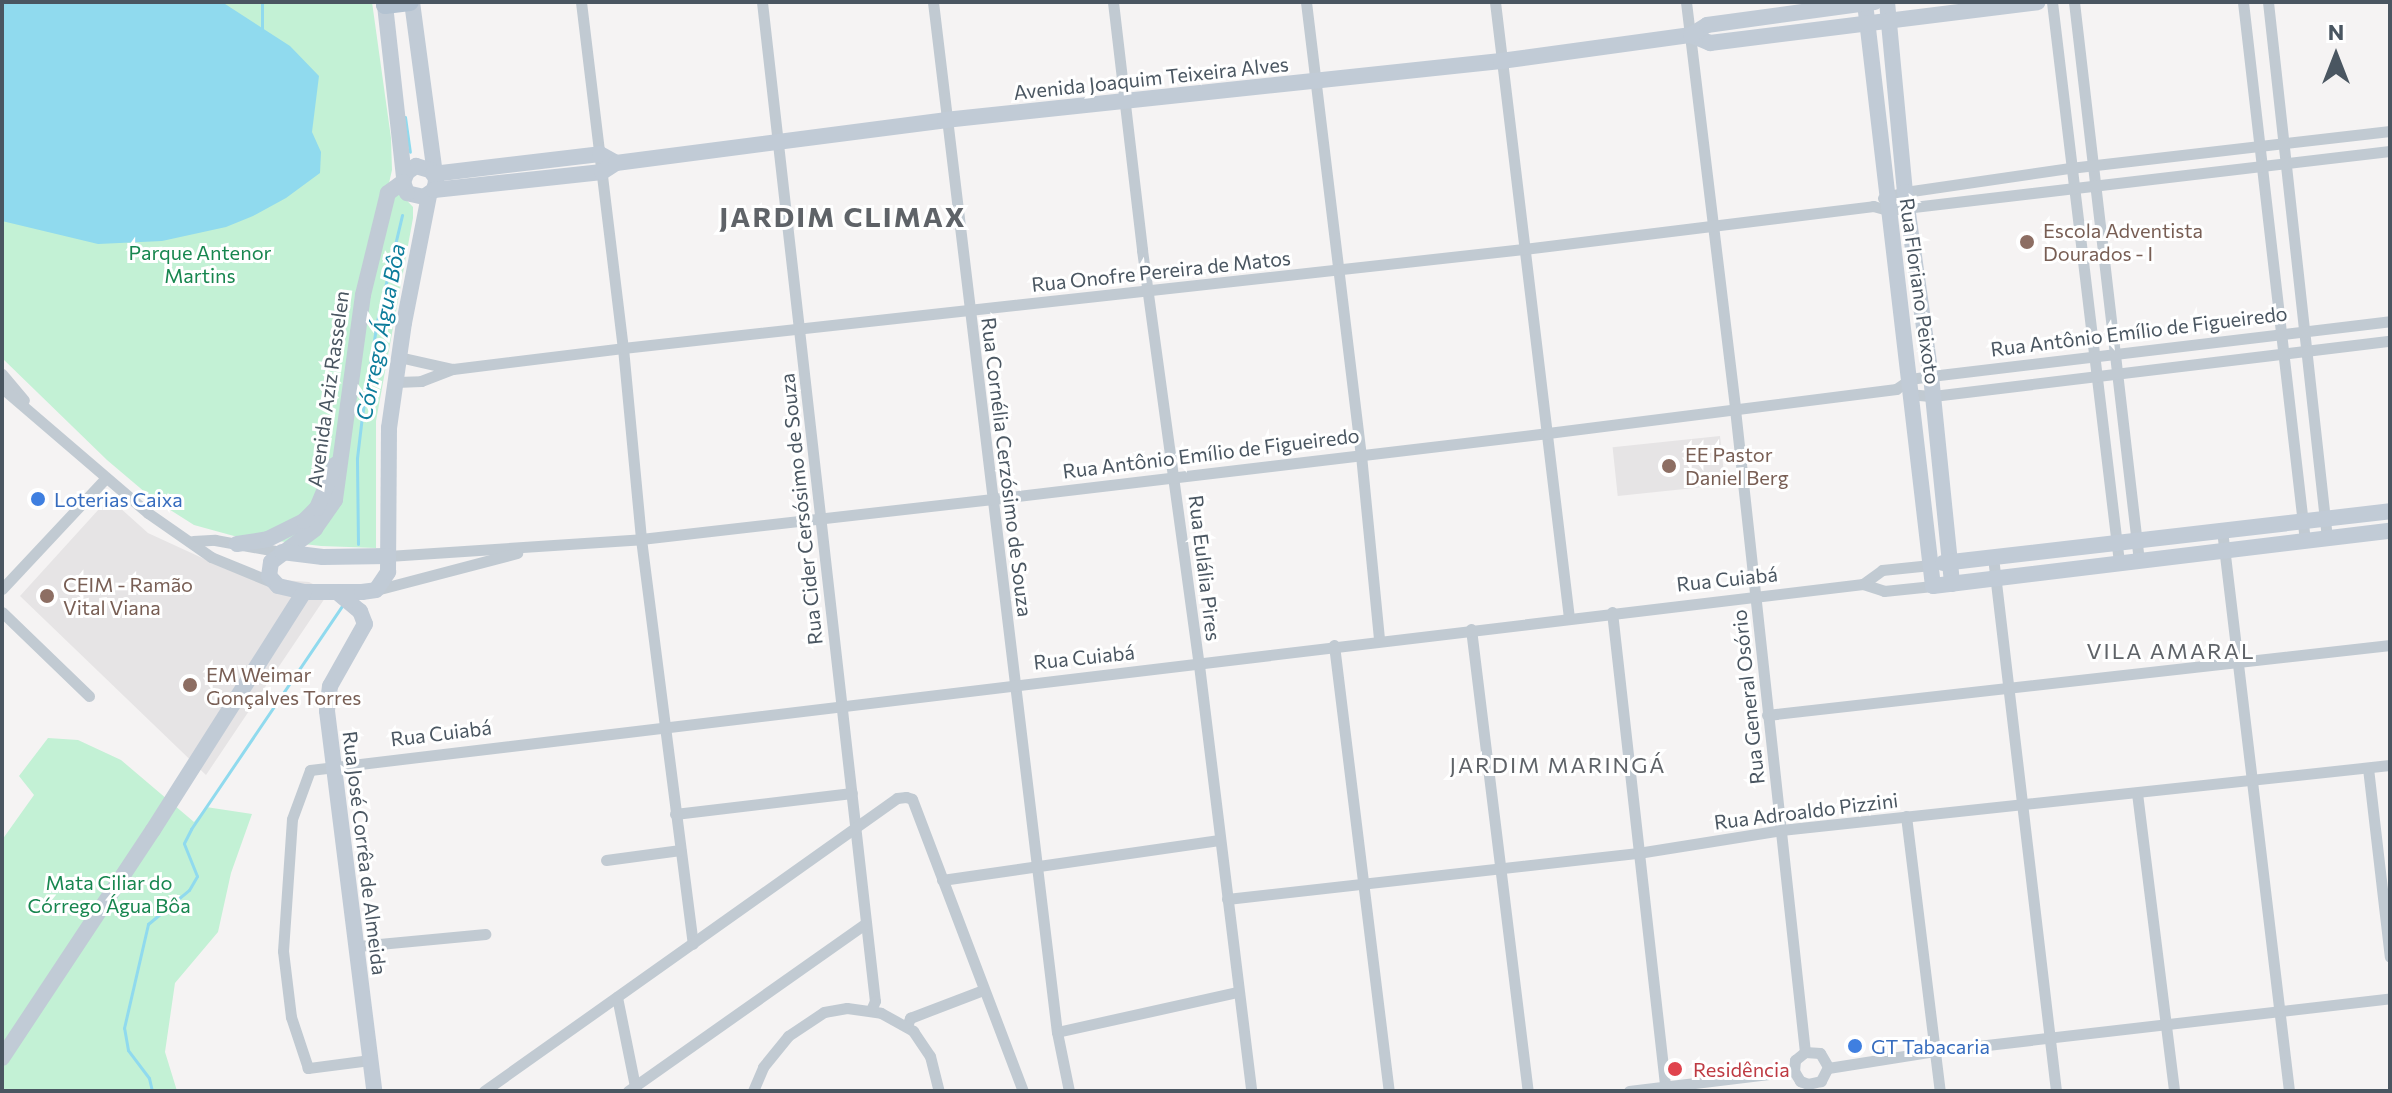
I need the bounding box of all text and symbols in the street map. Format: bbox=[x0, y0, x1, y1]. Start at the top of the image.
north arrow bbox=[2296, 16, 2376, 96]
text: N bbox=[2328, 18, 2344, 45]
street label: Avenida Joaquim Teixeira Alves bbox=[1012, 52, 1290, 104]
street label: Rua Floriano Peixoto bbox=[1895, 196, 1945, 386]
district label: JARDIM CLIMAX bbox=[719, 199, 967, 233]
place label: Escola Adventista Dourados - I bbox=[2043, 218, 2203, 265]
marker: Escola Adventista Dourados - I bbox=[2018, 233, 2036, 251]
park label: Parque Antenor Martins bbox=[128, 240, 272, 287]
water label: Córrego Água Bôa bbox=[350, 241, 410, 423]
street label: Rua Onofre Pereira de Matos bbox=[1030, 245, 1292, 297]
street label: Avenida Aziz Rasselen bbox=[302, 289, 354, 489]
street label: Rua Antônio Emílio de Figueiredo bbox=[1989, 301, 2289, 361]
street label: Rua Cornélia Cerzósimo de Souza bbox=[977, 316, 1037, 618]
street label: Rua Cider Cersósimo de Souza bbox=[775, 372, 827, 646]
street label: Rua Antônio Emílio de Figueiredo bbox=[1061, 423, 1361, 483]
place label: EE Pastor Daniel Berg bbox=[1685, 442, 1789, 489]
marker: EE Pastor Daniel Berg bbox=[1660, 457, 1678, 475]
place label: Loterias Caixa bbox=[54, 487, 183, 511]
marker: Loterias Caixa bbox=[29, 490, 47, 508]
street label: Rua Eulália Pires bbox=[1184, 494, 1226, 642]
street label: Rua Cuiabá bbox=[1675, 562, 1779, 596]
place label: CEIM - Ramão Vital Viana bbox=[63, 572, 193, 619]
marker: CEIM - Ramão Vital Viana bbox=[38, 587, 56, 605]
street label: Rua General Osório bbox=[1727, 608, 1769, 786]
district label: VILA AMARAL bbox=[2086, 638, 2256, 664]
street label: Rua Cuiabá bbox=[1032, 640, 1136, 674]
place label: EM Weimar Gonçalves Torres bbox=[206, 662, 361, 709]
marker: EM Weimar Gonçalves Torres bbox=[181, 676, 199, 694]
street label: Rua Cuiabá bbox=[389, 715, 493, 751]
street label: Rua José Corrêa de Almeida bbox=[338, 730, 392, 976]
district label: JARDIM MARINGÁ bbox=[1450, 752, 1666, 778]
street label: Rua Adroaldo Pizzini bbox=[1713, 788, 1899, 834]
park label: Mata Ciliar do Córrego Água Bôa bbox=[27, 870, 191, 917]
place label: GT Tabacaria bbox=[1871, 1034, 1990, 1058]
marker: GT Tabacaria bbox=[1846, 1037, 1864, 1055]
place label: Residência bbox=[1693, 1057, 1790, 1081]
marker: Residência bbox=[1664, 1058, 1686, 1080]

